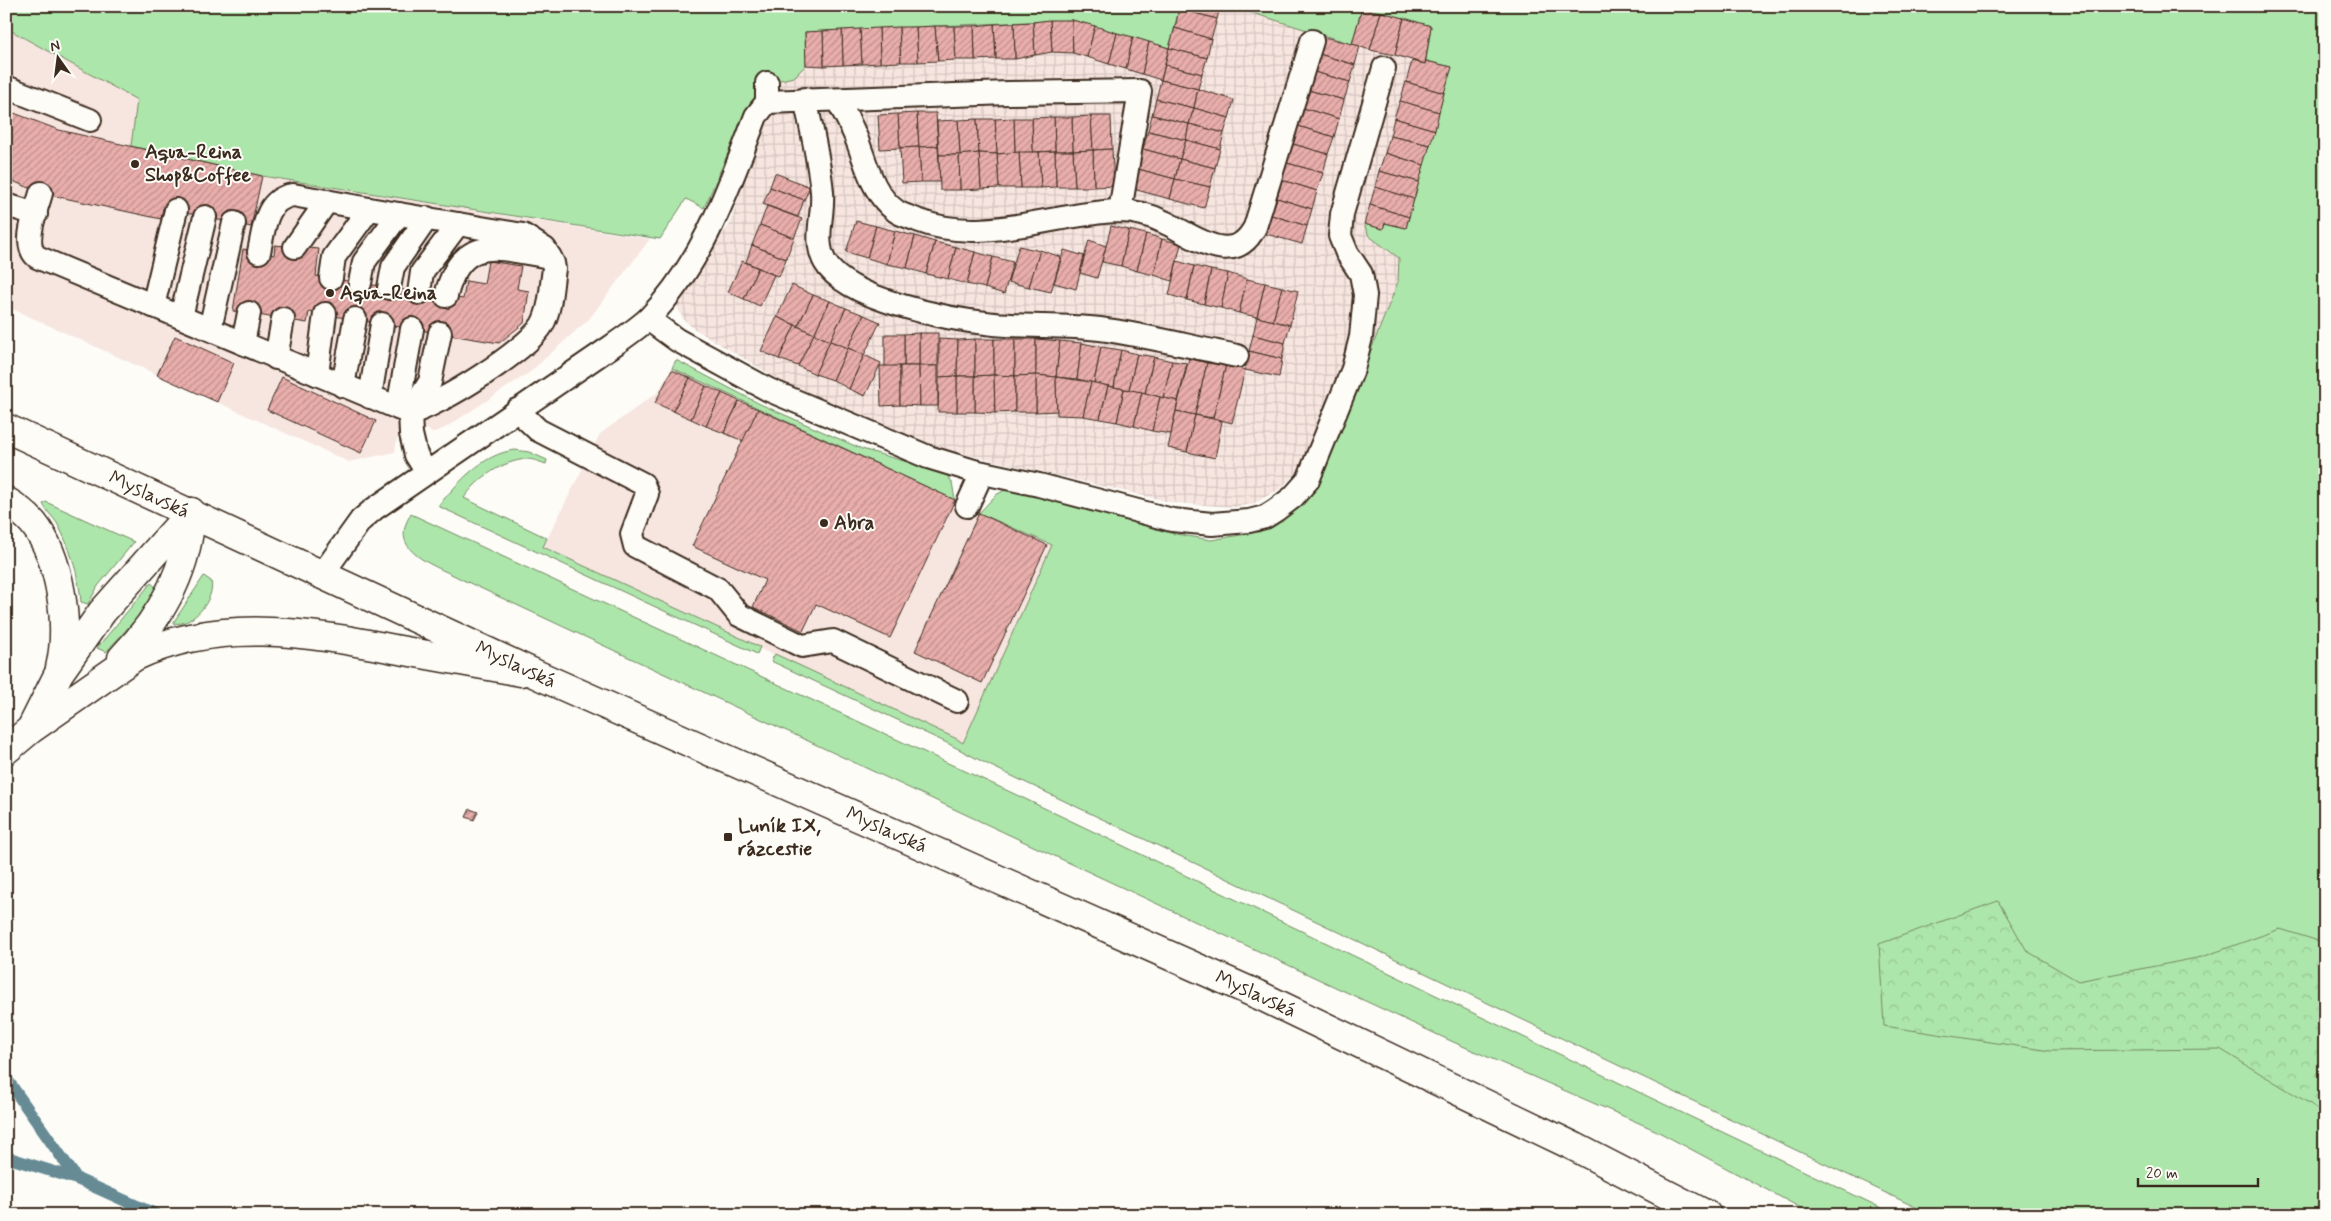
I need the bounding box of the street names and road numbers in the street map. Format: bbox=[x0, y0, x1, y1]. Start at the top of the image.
street label: Myslavská bbox=[104, 464, 194, 525]
street label: Myslavská bbox=[471, 634, 560, 695]
street label: Myslavská bbox=[842, 800, 932, 860]
street label: Myslavská bbox=[1211, 964, 1301, 1024]

